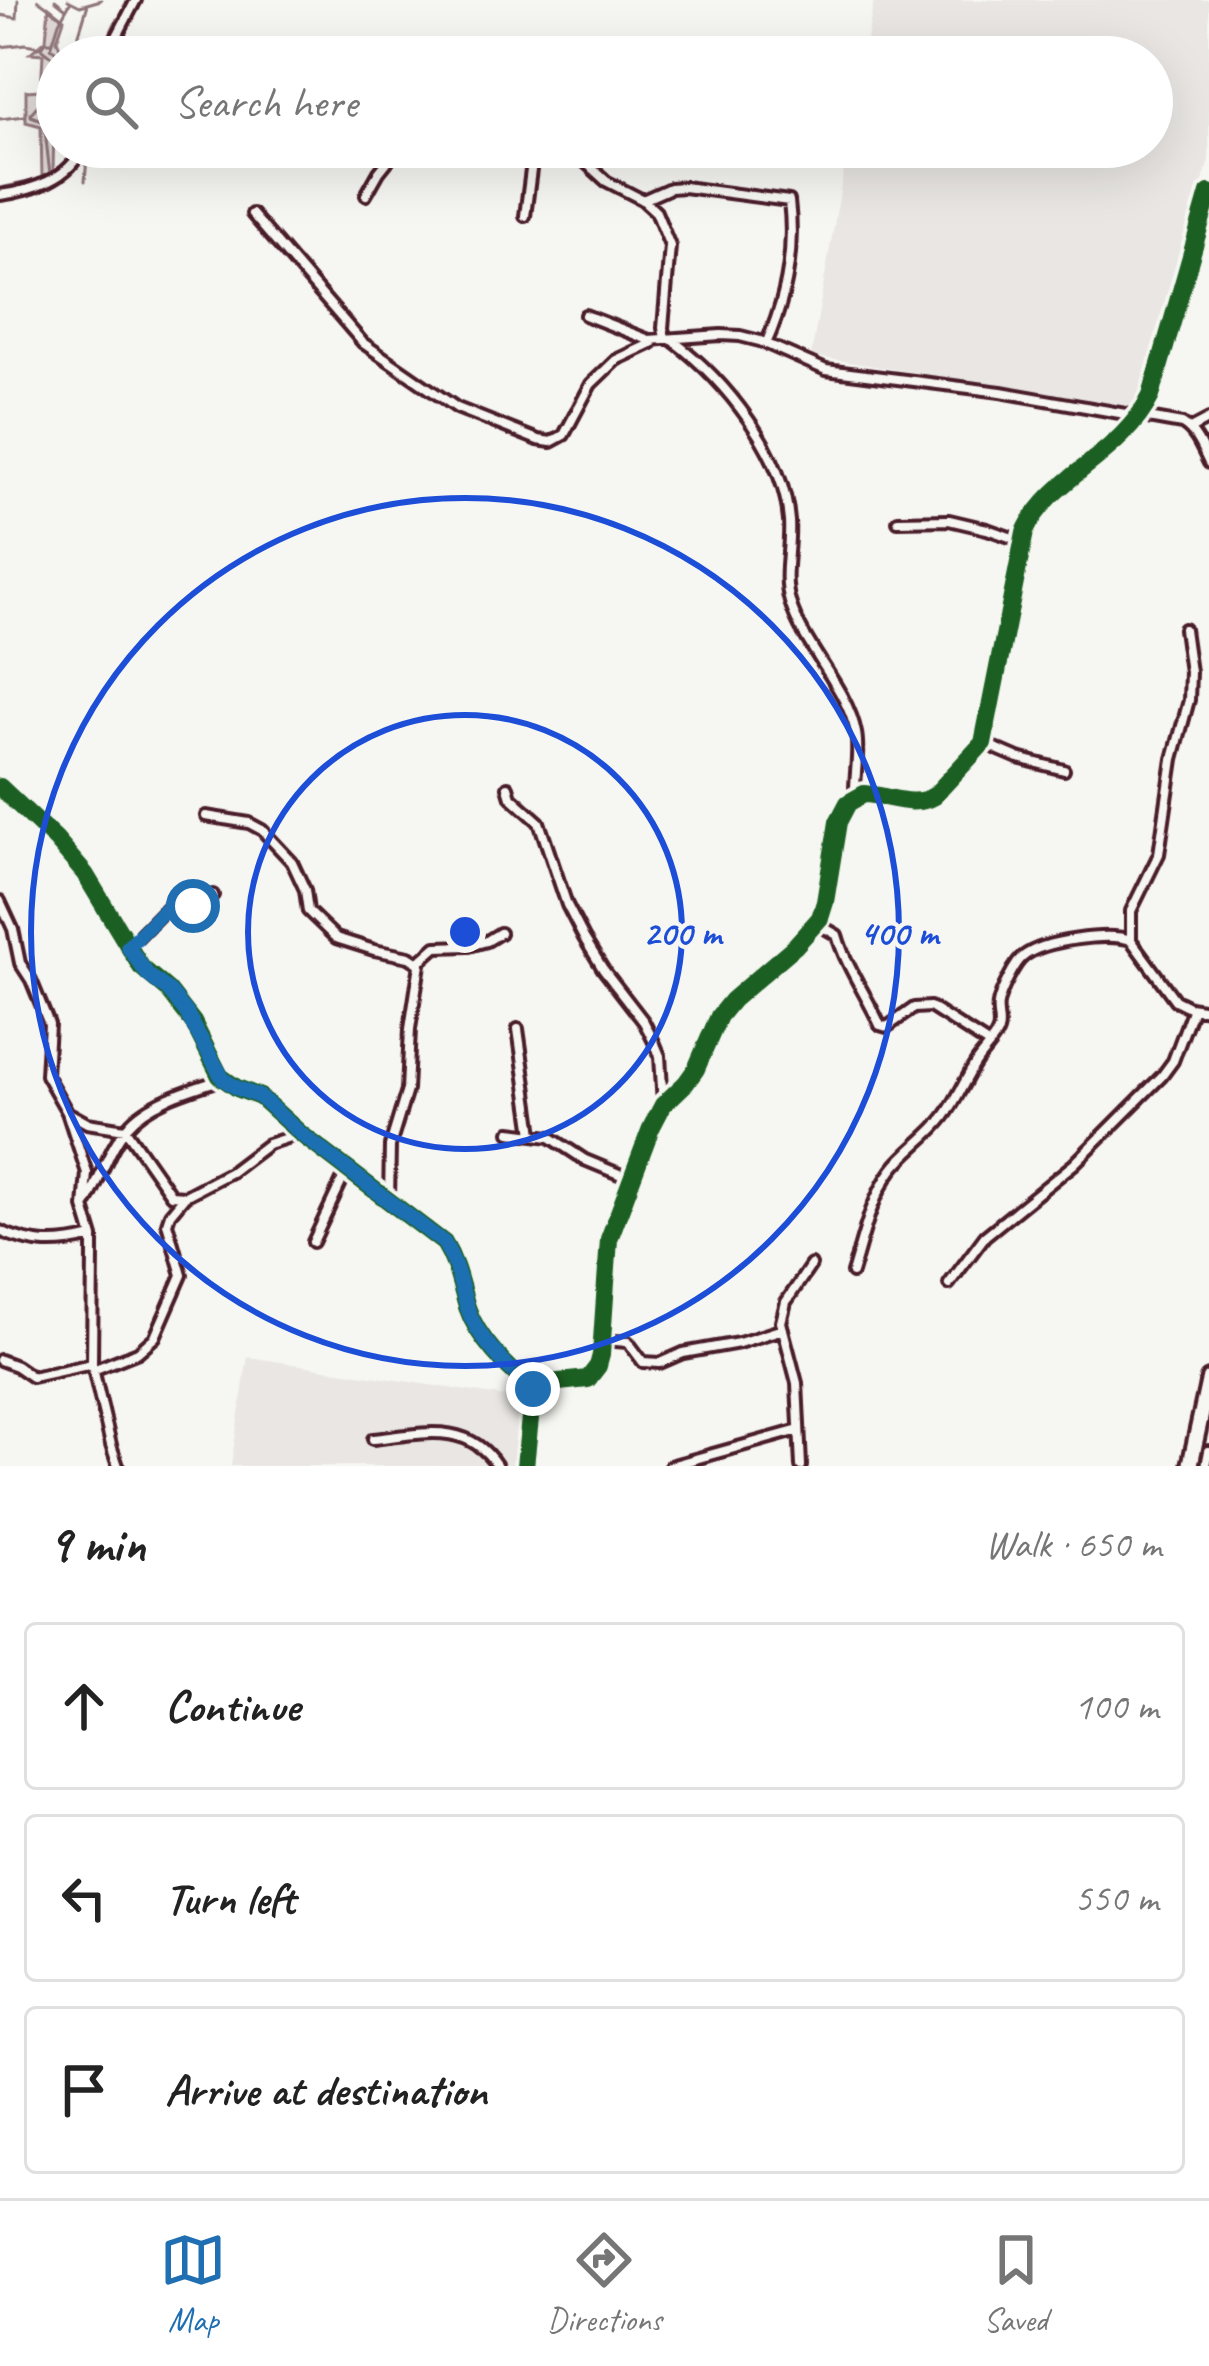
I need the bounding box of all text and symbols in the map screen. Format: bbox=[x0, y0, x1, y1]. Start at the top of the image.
search box bbox=[36, 36, 1173, 168]
icon: search bbox=[78, 69, 144, 135]
text: Search here bbox=[174, 74, 357, 131]
route start bbox=[166, 879, 220, 933]
text: 200 m bbox=[643, 910, 724, 956]
text: 400 m bbox=[860, 910, 941, 956]
centre of rings bbox=[444, 911, 486, 953]
route end bbox=[506, 1362, 560, 1416]
text: 9 min bbox=[48, 1512, 145, 1576]
text: Walk · 650 m bbox=[985, 1520, 1161, 1569]
icon: ahead bbox=[51, 1673, 117, 1739]
text: Continue bbox=[165, 1678, 299, 1735]
text: 100 m bbox=[1074, 1682, 1158, 1731]
icon: left bbox=[51, 1865, 117, 1931]
text: Turn left bbox=[165, 1870, 295, 1927]
text: 550 m bbox=[1074, 1874, 1158, 1923]
icon: arrive bbox=[51, 2057, 117, 2123]
text: Arrive at destination bbox=[165, 2062, 487, 2119]
tab: Map bbox=[160, 2227, 226, 2341]
tab: Directions bbox=[547, 2227, 662, 2341]
tab: Saved bbox=[983, 2227, 1049, 2341]

